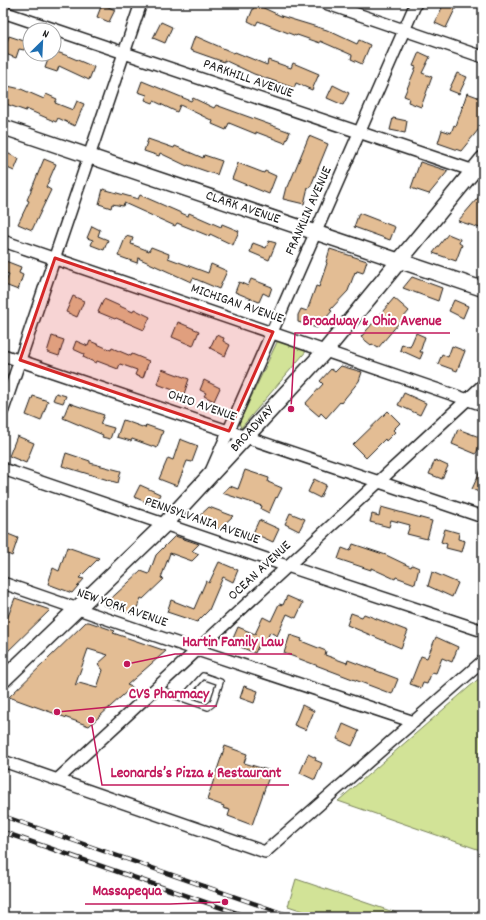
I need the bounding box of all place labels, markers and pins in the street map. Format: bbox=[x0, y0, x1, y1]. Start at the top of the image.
callout: Broadway & Ohio Avenue bbox=[295, 306, 450, 333]
callout: Hartin Family Law bbox=[175, 627, 292, 654]
callout: CVS Pharmacy bbox=[120, 679, 217, 706]
callout: Leonards’s Pizza & Restaurant bbox=[102, 758, 289, 785]
callout: Massapequa bbox=[85, 877, 170, 904]

